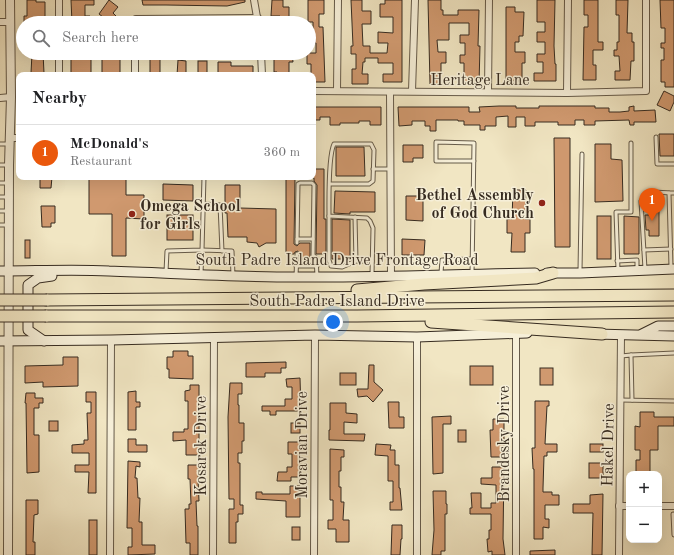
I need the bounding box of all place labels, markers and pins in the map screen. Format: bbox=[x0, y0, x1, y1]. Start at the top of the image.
place label: Bethel Assembly of God Church bbox=[415, 188, 534, 222]
pin: 1 bbox=[639, 188, 665, 221]
marker: Bethel Assembly of God Church bbox=[537, 198, 547, 208]
place label: Omega School for Girls bbox=[140, 199, 241, 233]
marker: Omega School for Girls bbox=[127, 209, 137, 219]

